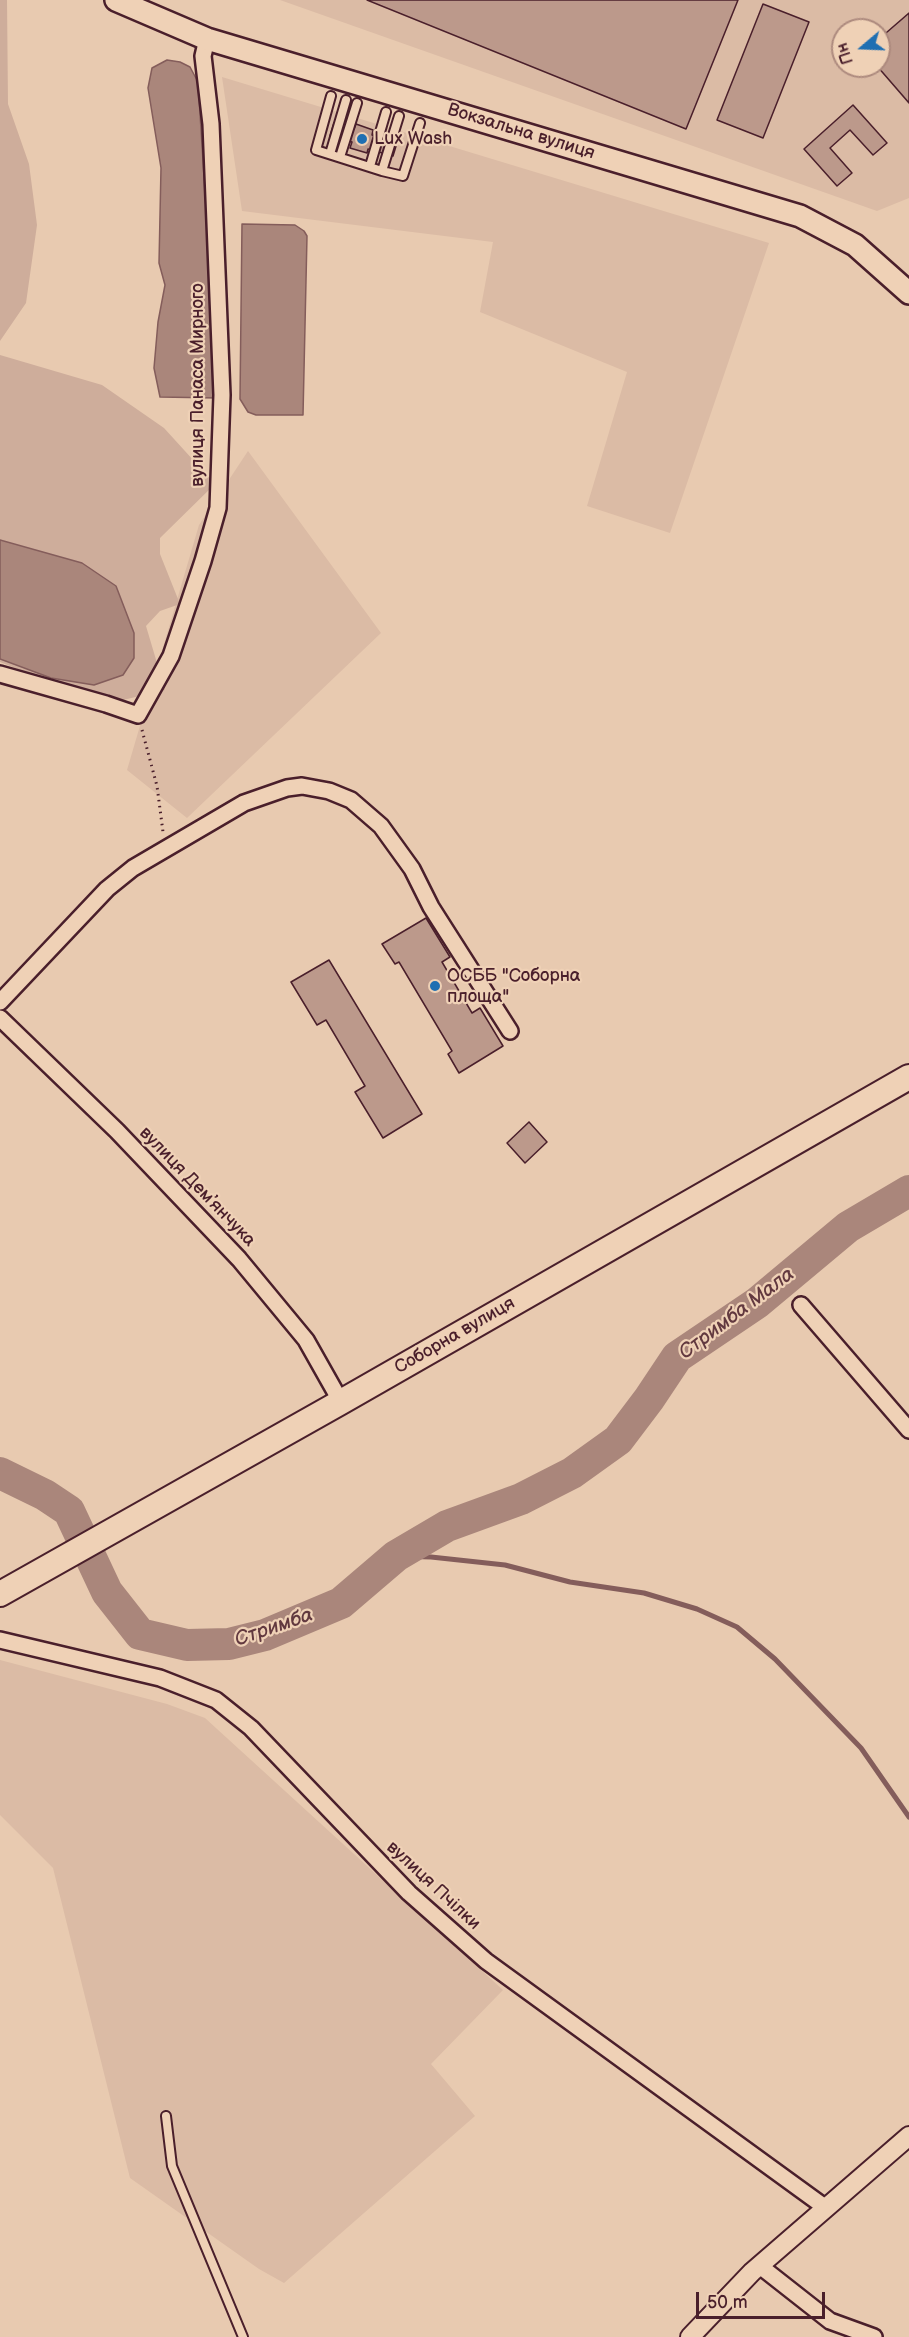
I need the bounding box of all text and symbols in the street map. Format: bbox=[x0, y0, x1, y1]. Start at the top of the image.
north arrow bbox=[831, 18, 891, 78]
text: Пн bbox=[833, 40, 858, 67]
street label: Вокзальна вулиця bbox=[445, 99, 597, 165]
place label: Lux Wash bbox=[374, 128, 452, 150]
marker: Lux Wash bbox=[355, 132, 369, 146]
street label: вулиця Панаса Мирного bbox=[187, 283, 209, 487]
place label: ОСББ "Соборна площа" bbox=[447, 965, 580, 1008]
marker: ОСББ "Соборна площа" bbox=[428, 979, 442, 993]
street label: вулиця Демʼянчука bbox=[134, 1123, 260, 1251]
water label: Стримба Мала bbox=[674, 1263, 800, 1365]
street label: Соборна вулиця bbox=[391, 1293, 519, 1379]
water label: Стримба bbox=[232, 1603, 316, 1653]
street label: вулиця Пчілки bbox=[382, 1837, 484, 1935]
scale bar bbox=[699, 2280, 828, 2318]
text: 50 m bbox=[707, 2292, 748, 2313]

